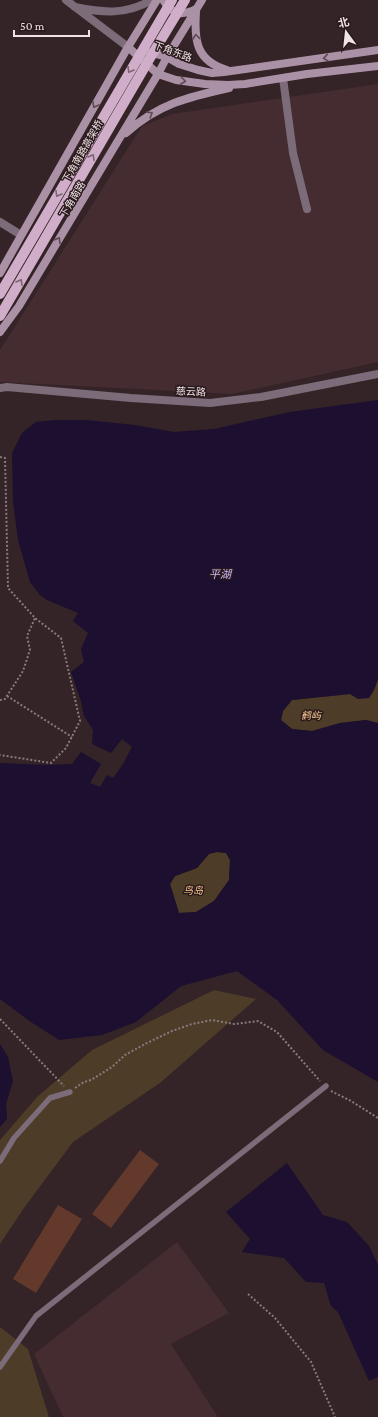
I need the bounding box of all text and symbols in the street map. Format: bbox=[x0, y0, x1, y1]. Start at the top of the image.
scale bar bbox=[14, 12, 89, 38]
north arrow bbox=[326, 12, 366, 52]
text: 北 bbox=[337, 15, 350, 30]
text: 50 m bbox=[20, 19, 45, 33]
one-way arrow bbox=[192, 34, 201, 41]
street label: 下角东路 bbox=[152, 39, 194, 63]
one-way arrow bbox=[323, 53, 329, 62]
one-way arrow bbox=[128, 66, 135, 73]
one-way arrow bbox=[180, 76, 186, 85]
one-way arrow bbox=[92, 101, 99, 108]
one-way arrow bbox=[146, 111, 153, 118]
street label: 下角南路高架桥 bbox=[60, 118, 105, 184]
one-way arrow bbox=[87, 154, 95, 161]
street label: 下角南路 bbox=[57, 179, 87, 219]
one-way arrow bbox=[55, 190, 62, 197]
one-way arrow bbox=[54, 237, 61, 244]
one-way arrow bbox=[15, 279, 22, 286]
street label: 慈云路 bbox=[176, 385, 206, 398]
water label: 平湖 bbox=[209, 568, 233, 580]
park label: 鹤屿 bbox=[301, 710, 323, 721]
park label: 鸟岛 bbox=[183, 885, 204, 896]

